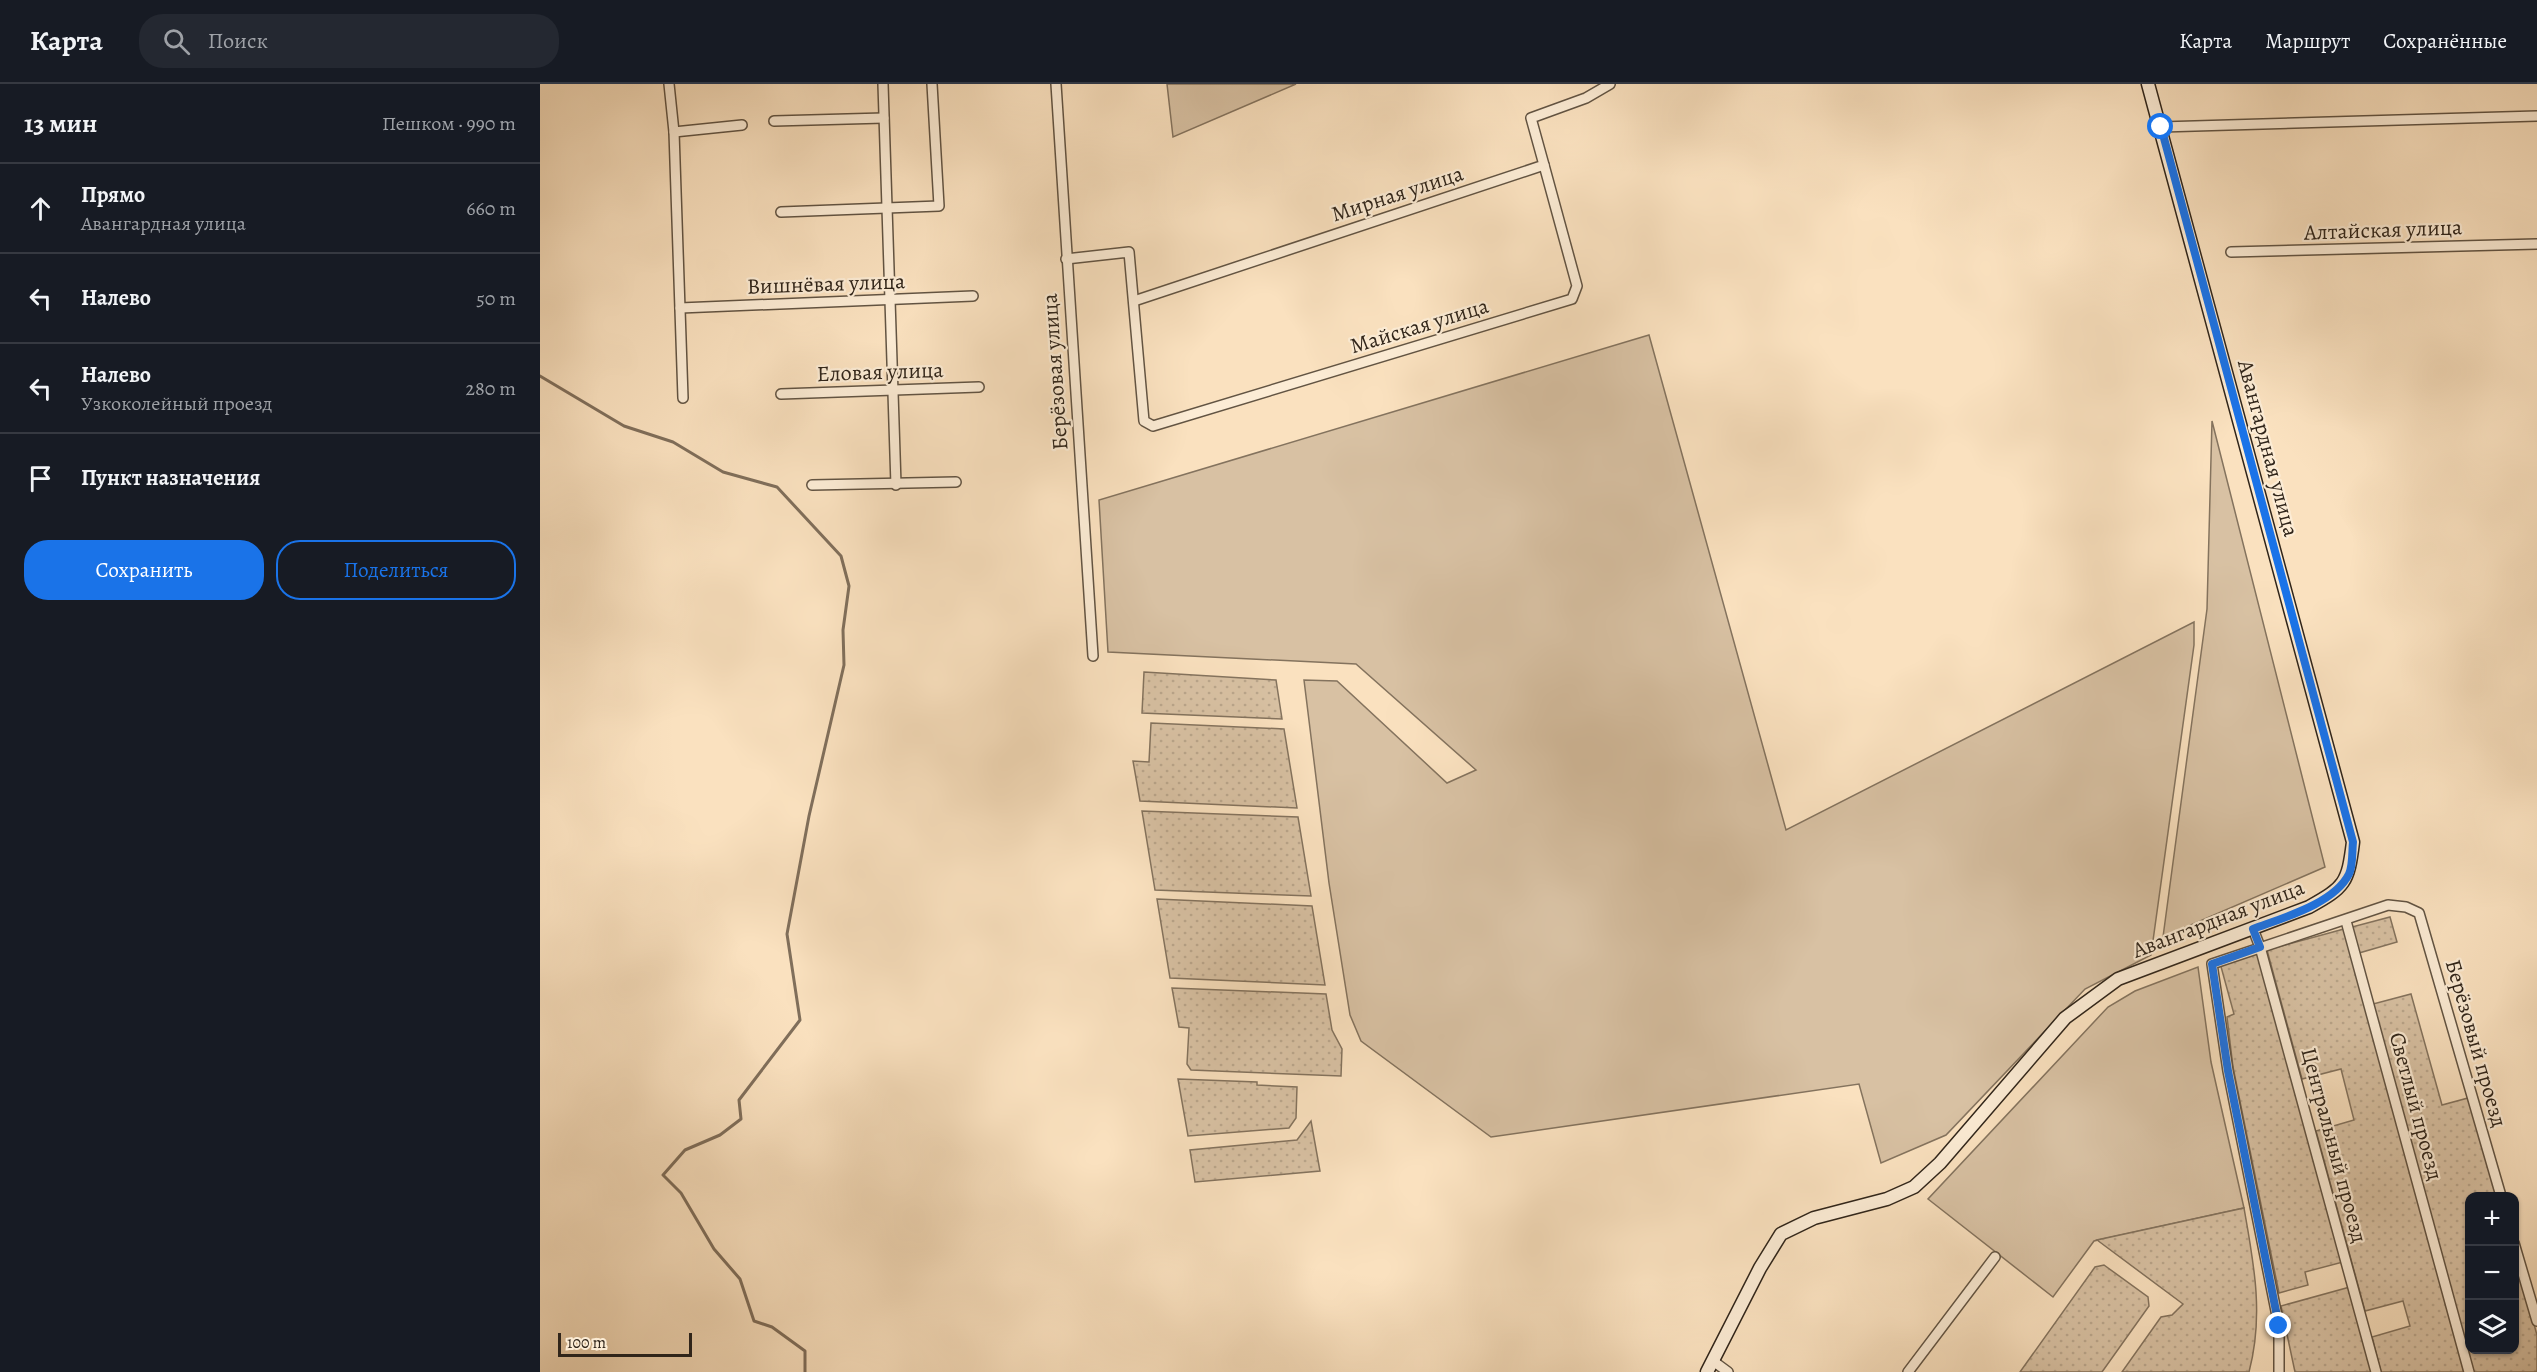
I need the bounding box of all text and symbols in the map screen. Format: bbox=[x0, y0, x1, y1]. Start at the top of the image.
search box bbox=[139, 14, 559, 68]
text: Карта bbox=[30, 22, 103, 60]
icon: search bbox=[160, 25, 193, 58]
text: Поиск bbox=[208, 26, 268, 56]
text: Карта bbox=[2179, 27, 2232, 55]
text: Маршрут bbox=[2265, 27, 2350, 55]
text: Сохранённые bbox=[2383, 27, 2507, 55]
text: 13 мин bbox=[24, 106, 97, 141]
text: Пешком · 990 m bbox=[382, 110, 516, 137]
route start bbox=[2147, 113, 2173, 139]
street label: Мирная улица bbox=[1328, 158, 1468, 229]
text: Прямо bbox=[81, 180, 145, 210]
icon: ahead bbox=[24, 192, 57, 225]
text: 660 m bbox=[466, 195, 516, 222]
text: Авангардная улица bbox=[81, 210, 246, 237]
street label: Алтайская улица bbox=[2302, 212, 2464, 248]
street label: Вишнёвая улица bbox=[746, 266, 907, 302]
icon: left bbox=[24, 282, 57, 315]
text: Налево bbox=[81, 283, 151, 313]
text: 50 m bbox=[476, 285, 516, 312]
street label: Майская улица bbox=[1346, 290, 1493, 361]
street label: Берёзовая улица bbox=[1034, 292, 1075, 451]
street label: Еловая улица bbox=[816, 355, 945, 389]
street label: Авангардная улица bbox=[2230, 356, 2306, 541]
text: Налево bbox=[81, 360, 151, 390]
icon: left bbox=[24, 372, 57, 405]
text: 280 m bbox=[466, 375, 516, 402]
text: Узкоколейный проезд bbox=[81, 390, 272, 417]
icon: arrive bbox=[24, 462, 57, 495]
text: Пункт назначения bbox=[81, 463, 260, 493]
button: Сохранить bbox=[24, 540, 264, 600]
button: Поделиться bbox=[276, 540, 516, 600]
street label: Авангардная улица bbox=[2127, 872, 2309, 966]
street label: Берёзовый проезд bbox=[2438, 956, 2514, 1131]
street label: Светлый проезд bbox=[2382, 1029, 2450, 1184]
street label: Центральный проезд bbox=[2294, 1044, 2375, 1246]
map controls bbox=[2465, 1192, 2519, 1354]
button: + bbox=[2465, 1192, 2519, 1246]
button: − bbox=[2465, 1246, 2519, 1300]
button: layers bbox=[2465, 1300, 2519, 1354]
route end bbox=[2265, 1312, 2291, 1338]
scale bar bbox=[558, 1330, 692, 1358]
text: 100 m bbox=[567, 1332, 606, 1354]

